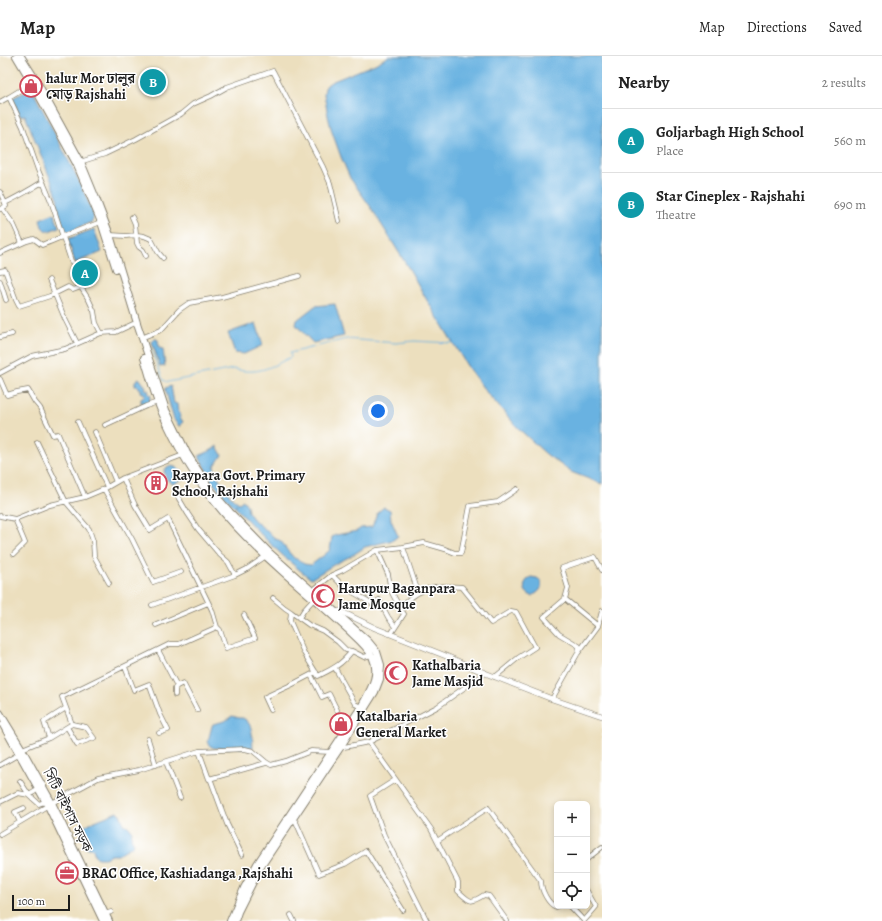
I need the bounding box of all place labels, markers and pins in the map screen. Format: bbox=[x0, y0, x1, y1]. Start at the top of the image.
pin: B bbox=[140, 67, 166, 97]
place label: halur Mor ঢালুর মোড় Rajshahi bbox=[46, 69, 137, 104]
shop icon: halur Mor ঢালুর মোড় Rajshahi bbox=[18, 73, 44, 99]
pin: A bbox=[72, 258, 98, 288]
place label: Raypara Govt. Primary School, Rajshahi bbox=[172, 466, 305, 501]
building icon: Raypara Govt. Primary School, Rajshahi bbox=[143, 470, 169, 496]
place label: Harupur Baganpara Jame Mosque bbox=[338, 579, 456, 614]
mosque icon: Harupur Baganpara Jame Mosque bbox=[310, 583, 336, 609]
place label: Kathalbaria Jame Masjid bbox=[412, 656, 484, 691]
mosque icon: Kathalbaria Jame Masjid bbox=[383, 660, 409, 686]
place label: Katalbaria General Market bbox=[356, 707, 447, 742]
shop icon: Katalbaria General Market bbox=[328, 711, 354, 737]
office icon: BRAC Office, Kashiadanga ,Rajshahi bbox=[54, 860, 80, 886]
place label: BRAC Office, Kashiadanga ,Rajshahi bbox=[82, 864, 293, 883]

